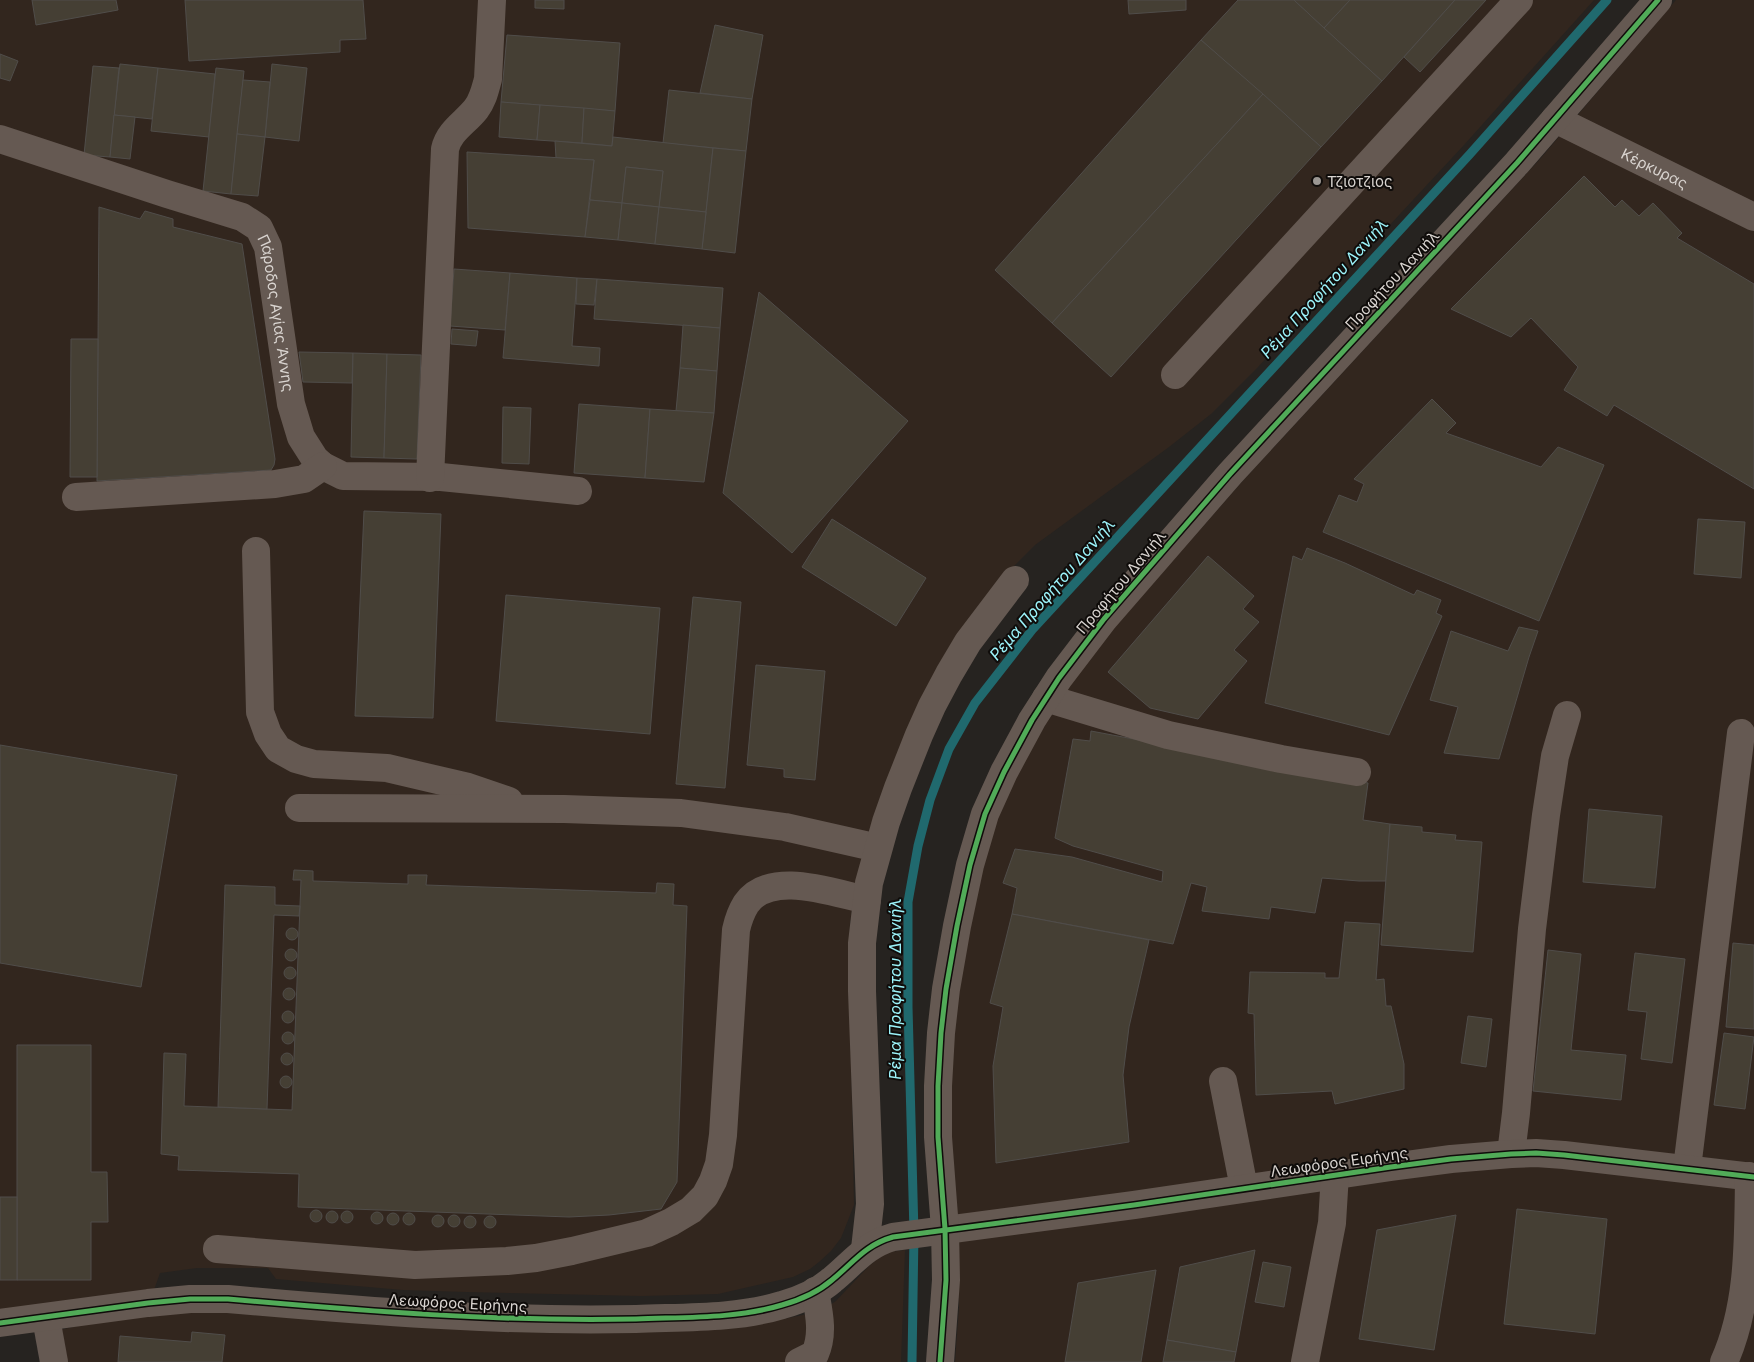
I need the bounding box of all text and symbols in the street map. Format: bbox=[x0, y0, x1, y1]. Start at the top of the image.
street label: Κέρκυρας bbox=[1618, 144, 1691, 192]
place label: Τζιοτζιος bbox=[1327, 172, 1393, 191]
marker: Τζιοτζιος bbox=[1311, 175, 1323, 187]
water label: Ρέμα Προφήτου Δανιήλ bbox=[1256, 214, 1392, 362]
street label: Προφήτου Δανιήλ bbox=[1341, 226, 1443, 334]
street label: Πάροδος Αγίας Άννης bbox=[254, 231, 299, 393]
water label: Ρέμα Προφήτου Δανιήλ bbox=[985, 514, 1119, 664]
street label: Προφήτου Δανιήλ bbox=[1072, 526, 1170, 638]
water label: Ρέμα Προφήτου Δανιήλ bbox=[885, 898, 905, 1080]
street label: Λεωφόρος Ειρήνης bbox=[1269, 1143, 1409, 1181]
street label: Λεωφόρος Ειρήνης bbox=[388, 1290, 528, 1316]

